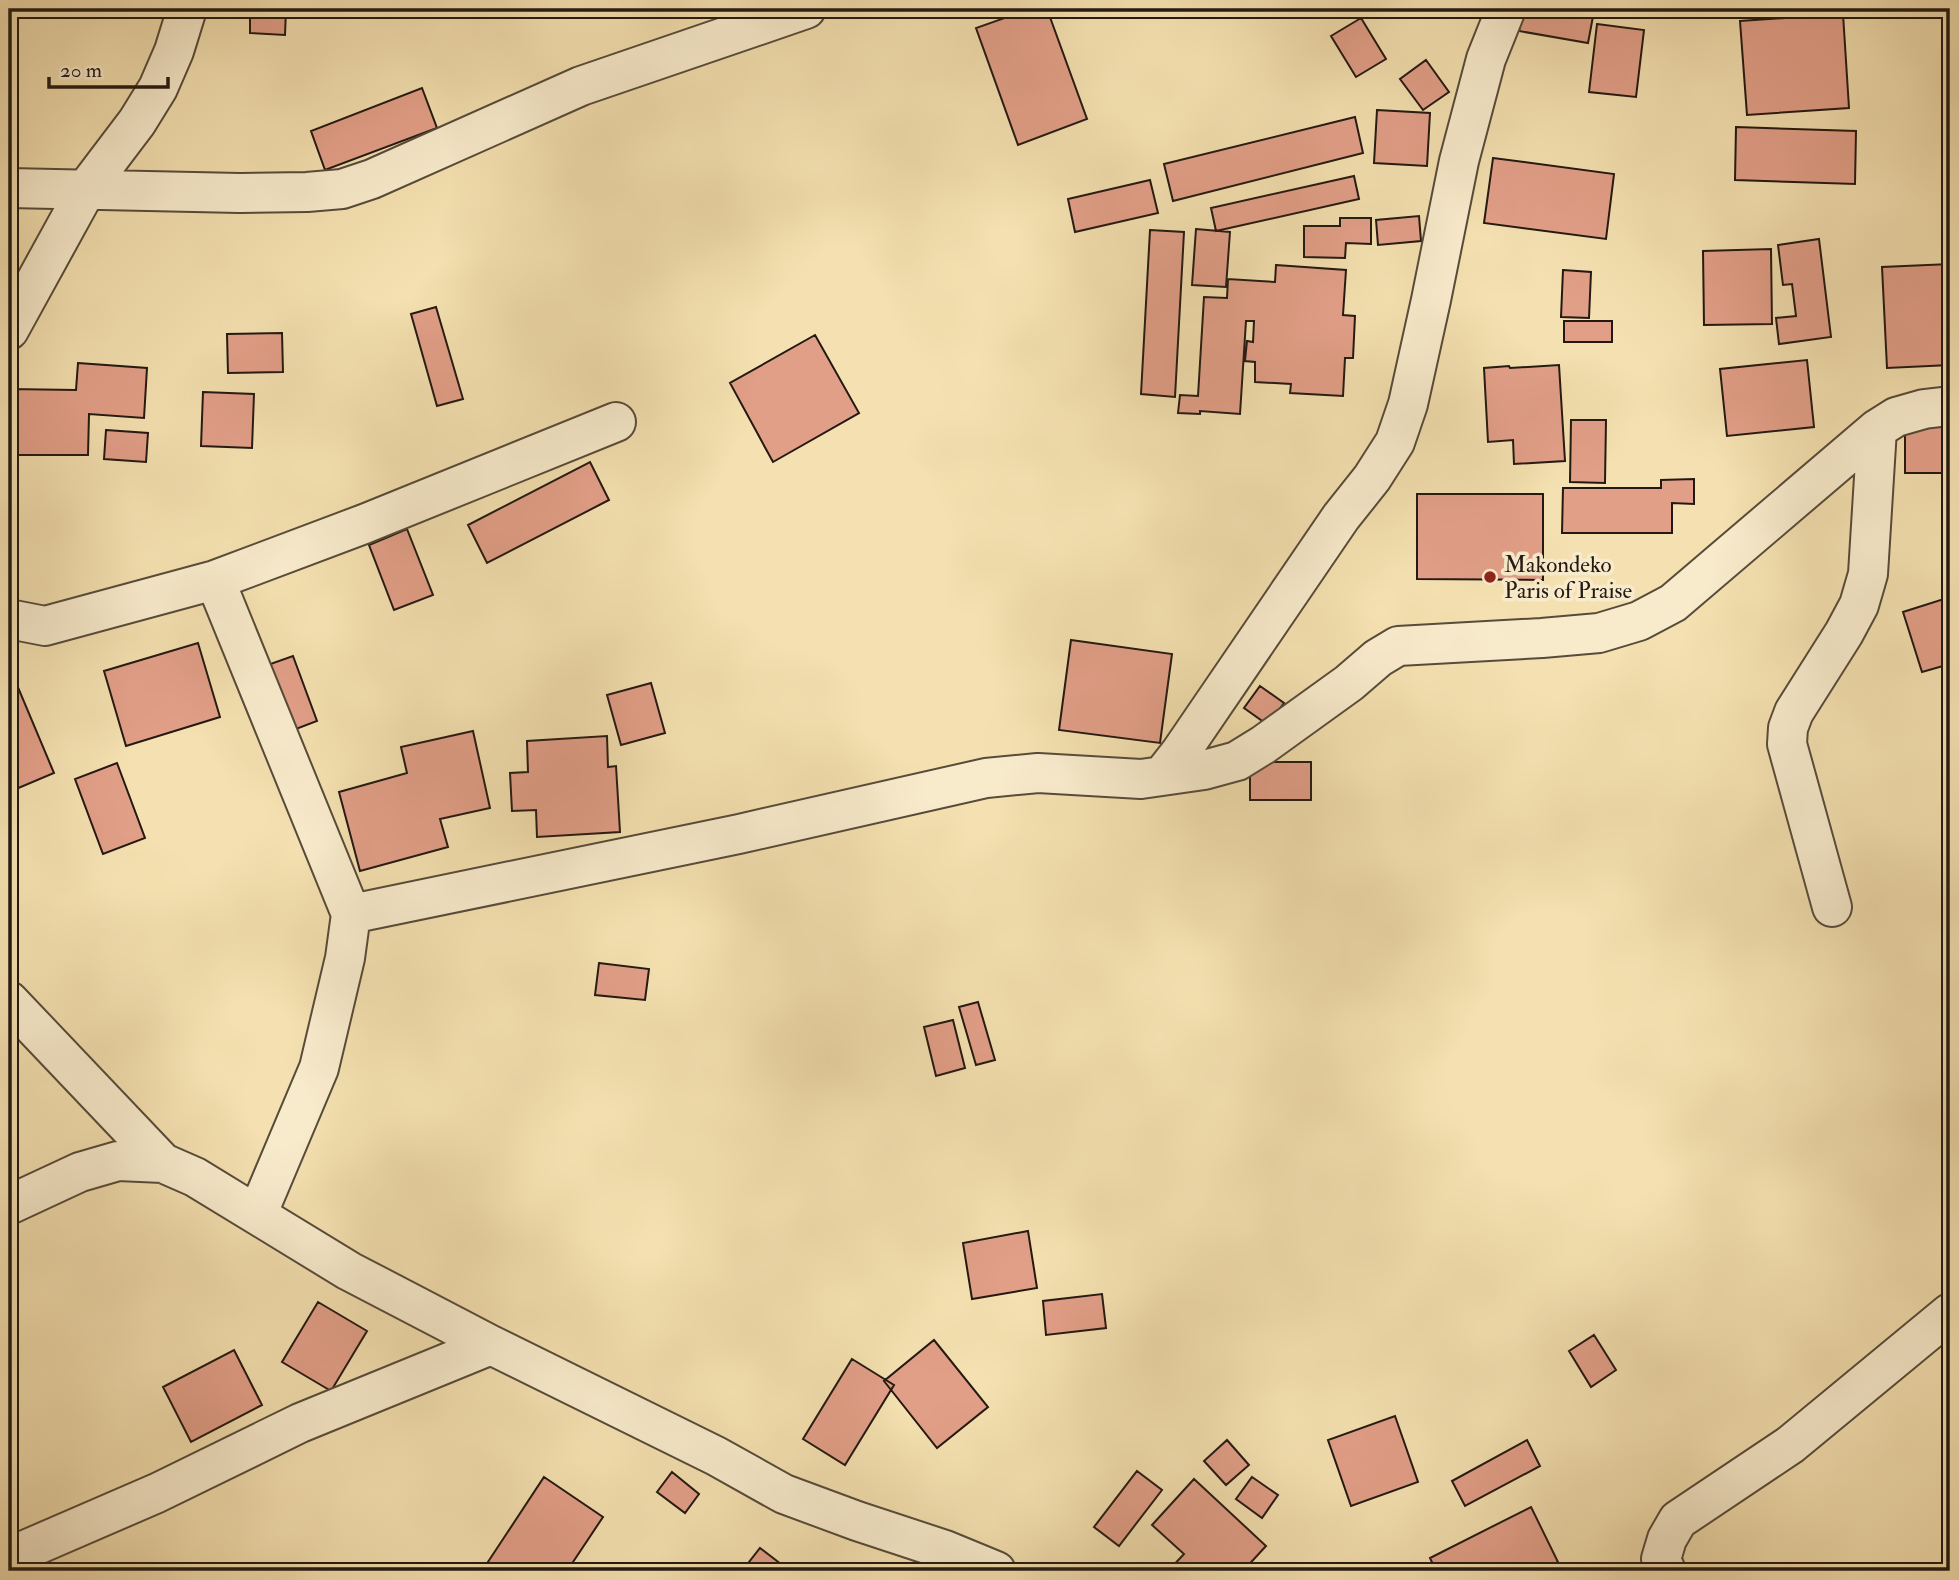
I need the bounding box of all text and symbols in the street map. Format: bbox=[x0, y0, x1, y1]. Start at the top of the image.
scale bar bbox=[49, 46, 168, 90]
text: 20 m bbox=[60, 57, 102, 84]
place label: Makondeko Paris of Praise bbox=[1504, 550, 1632, 605]
marker: Makondeko Paris of Praise bbox=[1482, 569, 1498, 585]

